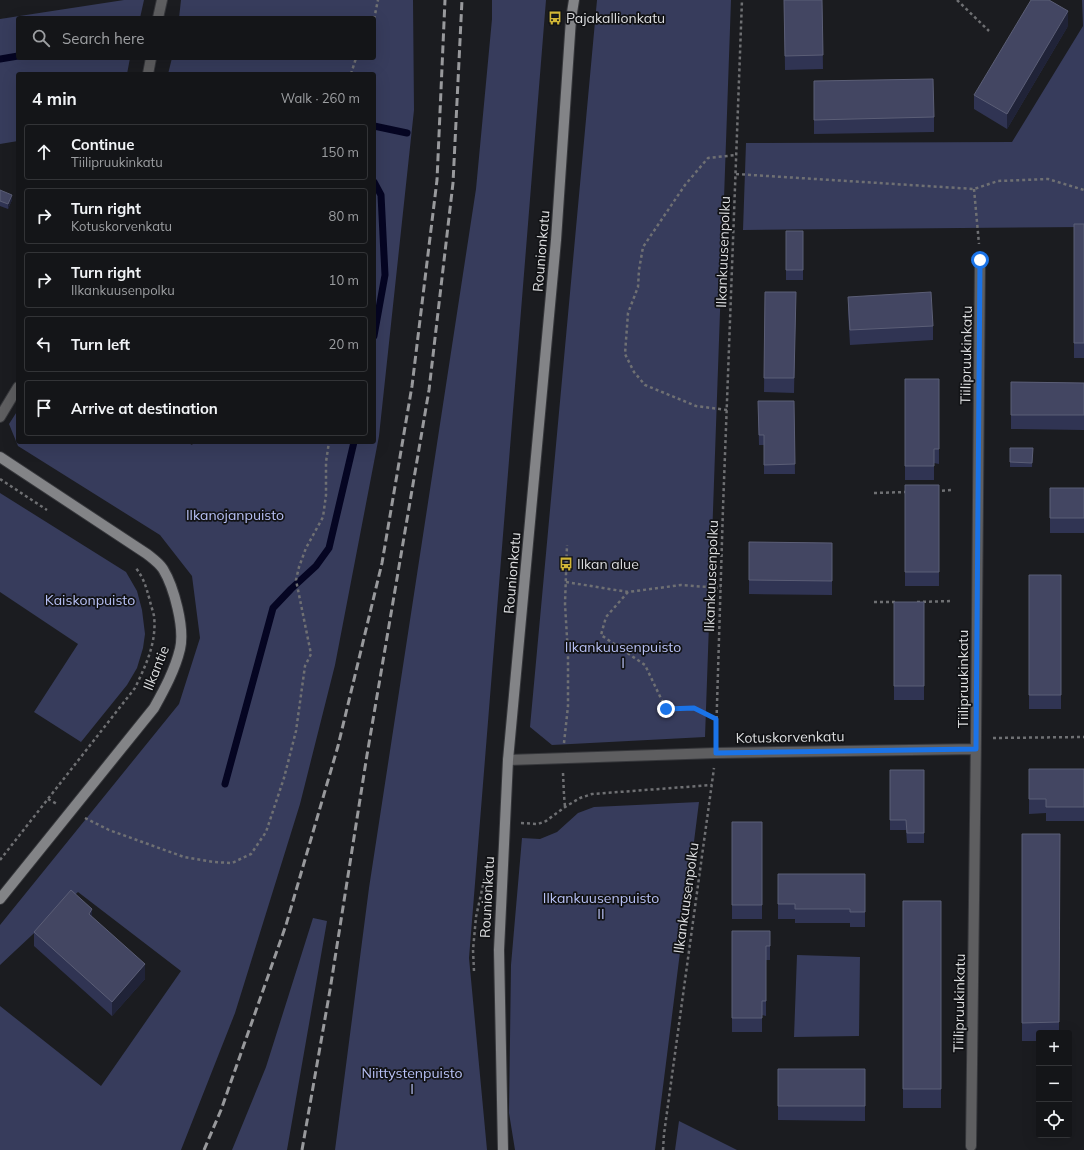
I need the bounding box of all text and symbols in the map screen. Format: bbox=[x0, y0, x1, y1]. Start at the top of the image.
place label: Pajakallionkatu bbox=[566, 9, 665, 27]
bus stop icon: Pajakallionkatu bbox=[547, 10, 563, 26]
search box bbox=[16, 16, 376, 60]
icon: search bbox=[30, 27, 52, 49]
text: Search here bbox=[62, 29, 144, 48]
text: 4 min bbox=[32, 88, 77, 109]
text: Walk · 260 m bbox=[281, 90, 360, 106]
text: Continue bbox=[71, 135, 134, 154]
icon: ahead bbox=[33, 141, 55, 163]
text: 150 m bbox=[321, 144, 359, 160]
text: Tiilipruukinkatu bbox=[71, 154, 163, 170]
street label: Ilkankuusenpolku bbox=[712, 196, 734, 308]
text: Turn right bbox=[71, 199, 141, 218]
icon: right bbox=[33, 205, 55, 227]
text: 80 m bbox=[329, 208, 359, 224]
street label: Rounionkatu bbox=[528, 209, 554, 293]
text: Kotuskorvenkatu bbox=[71, 218, 172, 234]
route start bbox=[971, 251, 989, 269]
text: Turn right bbox=[71, 263, 141, 282]
icon: right bbox=[33, 269, 55, 291]
text: 10 m bbox=[329, 272, 359, 288]
text: Ilkankuusenpolku bbox=[71, 282, 175, 298]
street label: Tiilipruukinkatu bbox=[956, 306, 976, 404]
icon: left bbox=[33, 333, 55, 355]
text: Turn left bbox=[71, 335, 130, 354]
text: 20 m bbox=[329, 336, 359, 352]
icon: arrive bbox=[33, 397, 55, 419]
text: Arrive at destination bbox=[71, 399, 218, 418]
park label: Ilkanojanpuisto bbox=[186, 506, 284, 524]
street label: Ilkankuusenpolku bbox=[700, 520, 722, 632]
street label: Rounionkatu bbox=[499, 531, 525, 615]
place label: Ilkan alue bbox=[577, 555, 639, 573]
bus stop icon: Ilkan alue bbox=[558, 556, 574, 572]
park label: Kaiskonpuisto bbox=[45, 591, 135, 609]
street label: Tiilipruukinkatu bbox=[954, 630, 972, 728]
park label: Ilkankuusenpuisto I bbox=[565, 638, 681, 672]
street label: Ilkantie bbox=[139, 643, 173, 693]
route end bbox=[657, 700, 675, 718]
street label: Kotuskorvenkatu bbox=[735, 727, 845, 747]
street label: Ilkankuusenpolku bbox=[669, 841, 703, 955]
street label: Rounionkatu bbox=[476, 856, 498, 938]
park label: Ilkankuusenpuisto II bbox=[543, 889, 659, 923]
street label: Tiilipruukinkatu bbox=[949, 954, 969, 1052]
map controls bbox=[1036, 1030, 1072, 1138]
button: + bbox=[1036, 1030, 1072, 1066]
park label: Niittystenpuisto I bbox=[361, 1064, 463, 1098]
button: − bbox=[1036, 1066, 1072, 1102]
button: locate bbox=[1036, 1102, 1072, 1138]

